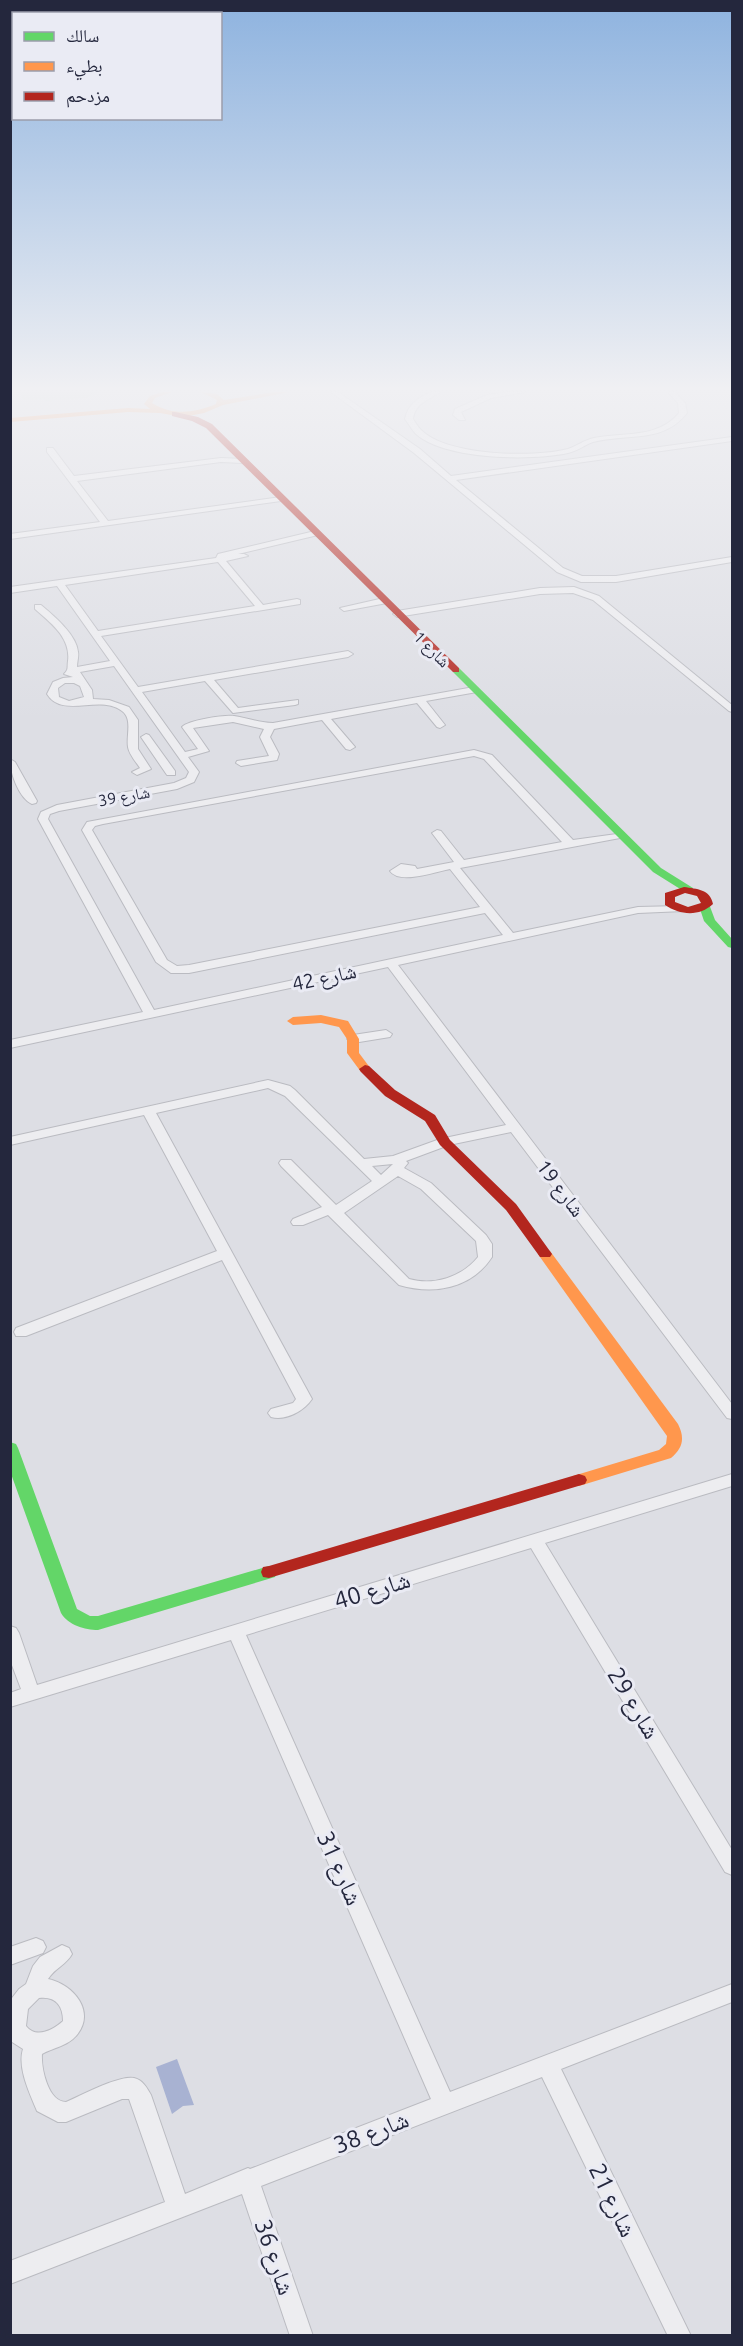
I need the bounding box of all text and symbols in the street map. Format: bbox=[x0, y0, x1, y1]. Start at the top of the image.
legend bbox=[12, 12, 222, 120]
text: سالك bbox=[66, 25, 99, 45]
text: بطيء bbox=[66, 55, 103, 81]
text: مزدحم bbox=[66, 85, 110, 108]
street label: شارع 1 bbox=[409, 627, 454, 672]
street label: شارع 39 bbox=[97, 783, 152, 811]
street label: شارع 42 bbox=[290, 959, 359, 997]
street label: شارع 19 bbox=[531, 1155, 590, 1222]
street label: شارع 40 bbox=[331, 1566, 414, 1616]
street label: شارع 29 bbox=[601, 1663, 666, 1744]
street label: شارع 31 bbox=[310, 1827, 368, 1910]
street label: شارع 38 bbox=[330, 2105, 413, 2160]
street label: شارع 21 bbox=[582, 2159, 642, 2242]
street label: شارع 36 bbox=[248, 2216, 300, 2299]

